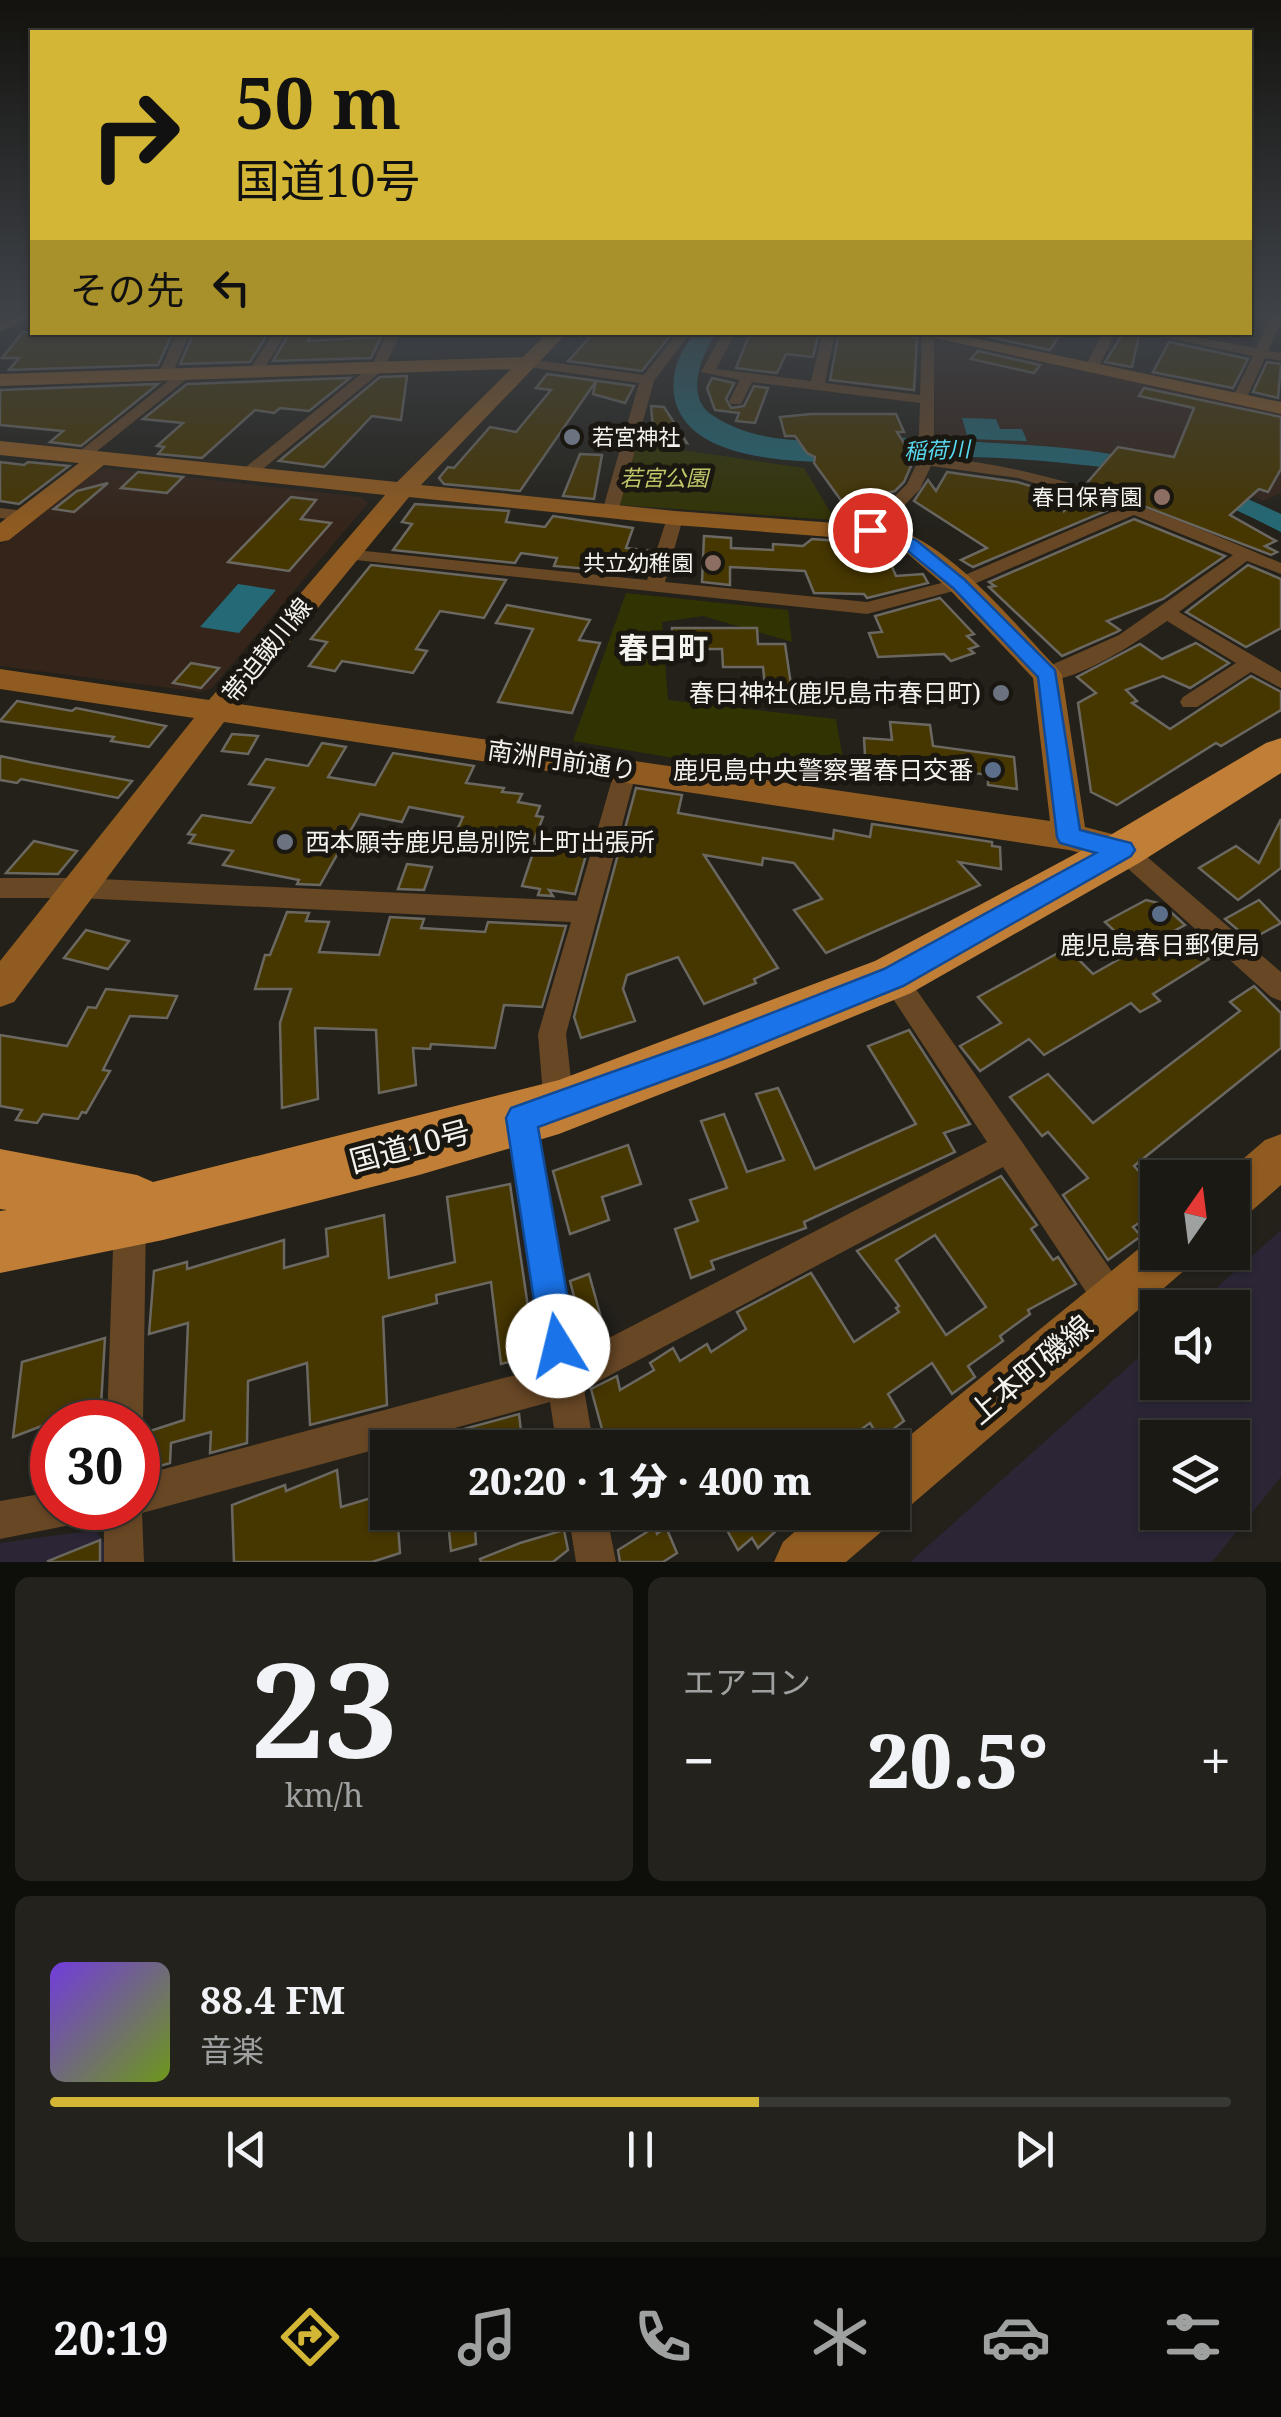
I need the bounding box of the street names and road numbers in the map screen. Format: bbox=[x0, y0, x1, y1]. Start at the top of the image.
street label: 帯迫皷川線 bbox=[214, 590, 319, 709]
street label: 南洲門前通り bbox=[485, 732, 639, 786]
street label: 国道10号 bbox=[345, 1110, 475, 1181]
street label: 上本町磯線 bbox=[959, 1305, 1101, 1433]

